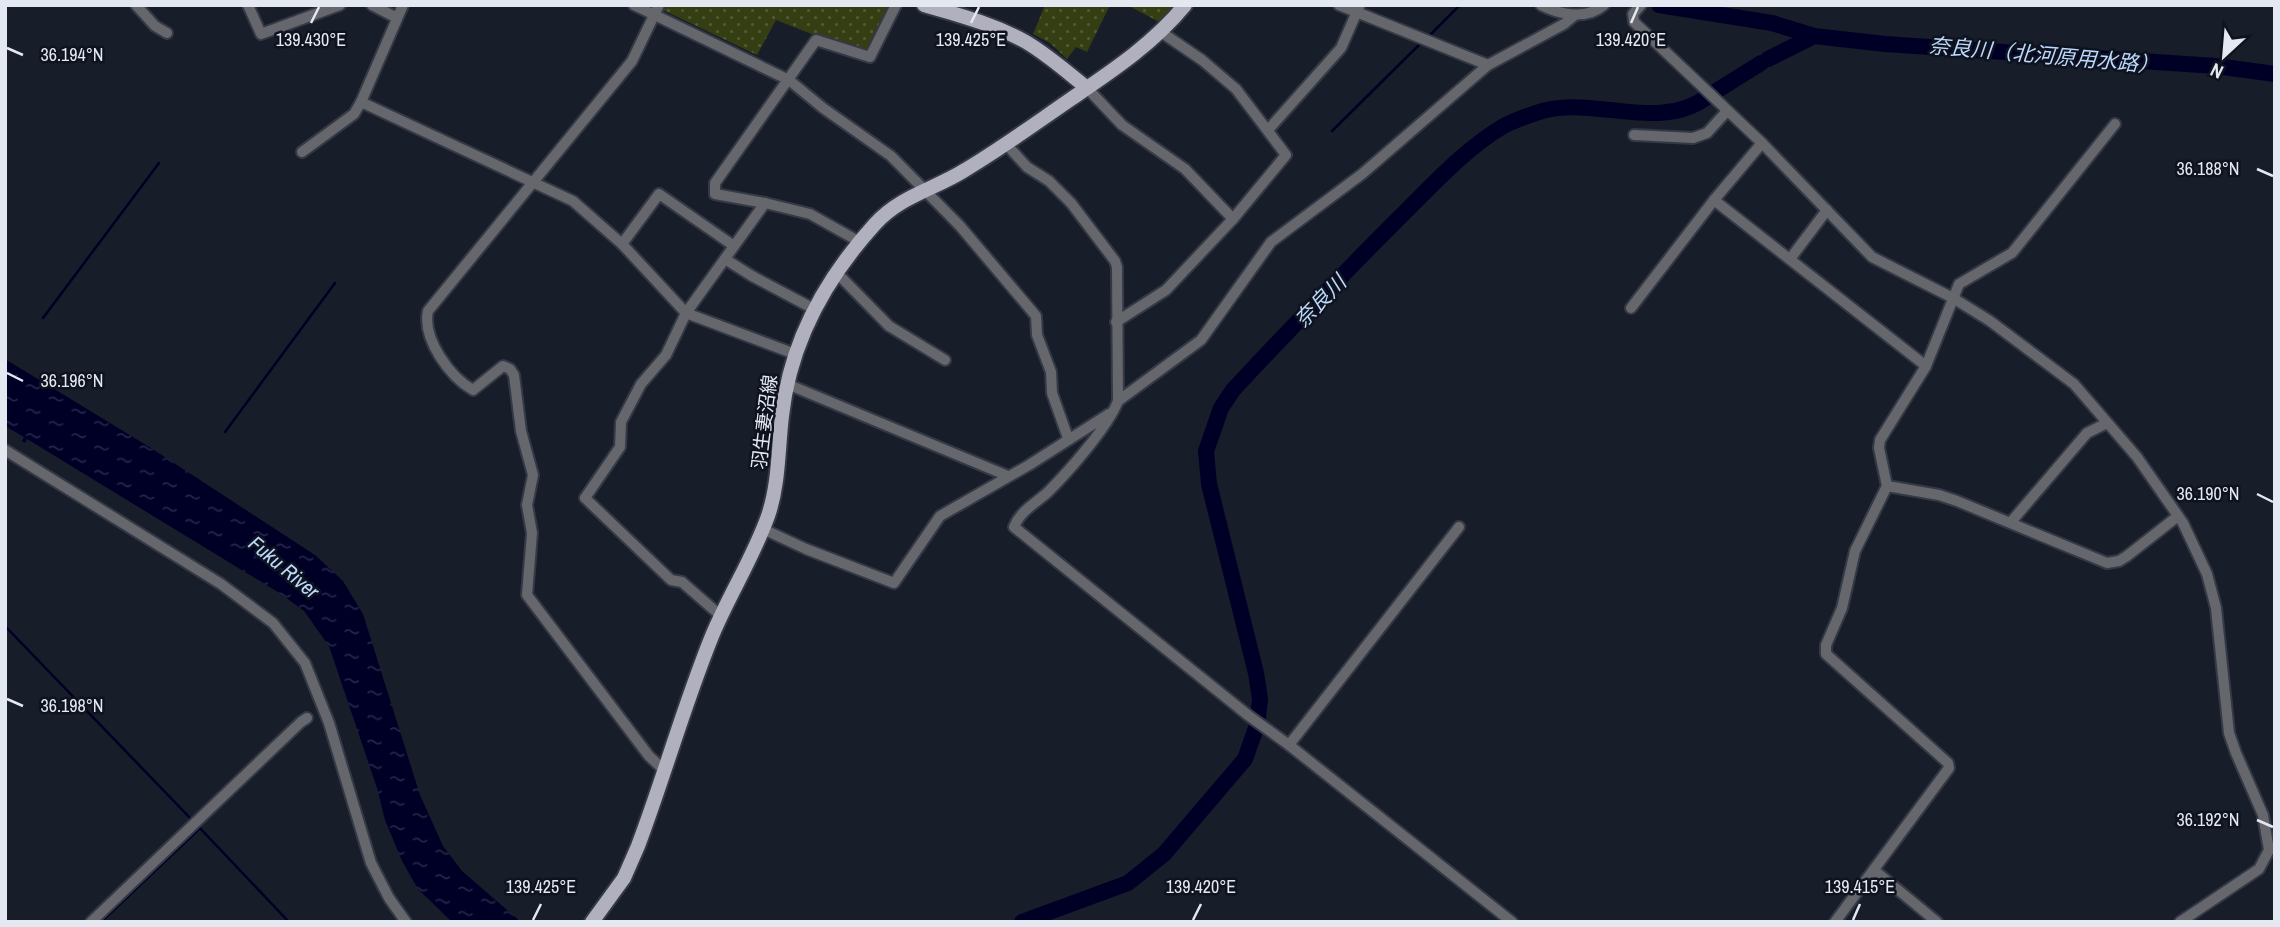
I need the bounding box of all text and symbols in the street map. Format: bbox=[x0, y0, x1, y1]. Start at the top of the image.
north arrow bbox=[2189, 21, 2259, 91]
text: 139.430°E bbox=[276, 27, 346, 52]
text: 139.425°E bbox=[936, 27, 1006, 52]
text: 139.420°E bbox=[1596, 27, 1666, 52]
water label: 奈良川（北河原用水路） bbox=[1928, 30, 2160, 80]
text: 36.194°N bbox=[41, 42, 104, 67]
text: N bbox=[2206, 57, 2227, 85]
text: 36.188°N bbox=[2177, 156, 2240, 181]
water label: 奈良川 bbox=[1288, 267, 1354, 334]
text: 36.196°N bbox=[41, 368, 104, 393]
street label: 羽生妻沼線 bbox=[745, 373, 783, 471]
text: 36.190°N bbox=[2177, 481, 2240, 506]
water label: Fuku River bbox=[242, 529, 327, 606]
text: 36.198°N bbox=[41, 693, 104, 718]
text: 36.192°N bbox=[2177, 807, 2240, 832]
text: 139.425°E bbox=[506, 874, 576, 899]
text: 139.420°E bbox=[1166, 874, 1236, 899]
text: 139.415°E bbox=[1825, 874, 1895, 899]

